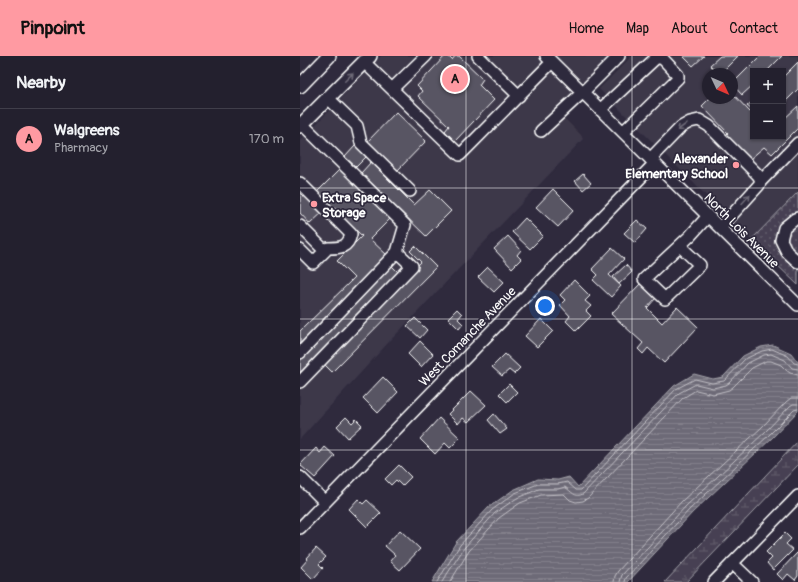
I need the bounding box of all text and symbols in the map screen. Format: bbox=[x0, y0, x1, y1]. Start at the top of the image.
text: Pinpoint bbox=[20, 16, 85, 40]
text: Home bbox=[569, 20, 604, 37]
text: Map bbox=[626, 20, 649, 37]
text: About bbox=[671, 20, 707, 37]
text: Contact bbox=[729, 20, 778, 37]
pin: A bbox=[442, 64, 468, 94]
north arrow bbox=[702, 68, 738, 104]
map controls bbox=[750, 68, 786, 140]
button: + bbox=[750, 68, 786, 104]
text: Nearby bbox=[16, 72, 65, 93]
one-way arrow bbox=[344, 72, 354, 82]
button: − bbox=[750, 104, 786, 140]
text: Walgreens bbox=[54, 121, 119, 140]
one-way arrow bbox=[676, 123, 687, 131]
text: A bbox=[25, 131, 33, 147]
text: 170 m bbox=[249, 131, 284, 147]
text: Pharmacy bbox=[54, 140, 108, 156]
place label: Alexander Elementary School bbox=[625, 151, 728, 182]
marker: Alexander Elementary School bbox=[731, 160, 741, 170]
place label: Extra Space Storage bbox=[322, 190, 387, 221]
street label: North Lois Avenue bbox=[700, 190, 783, 272]
one-way arrow bbox=[742, 194, 751, 204]
marker: Extra Space Storage bbox=[309, 199, 319, 209]
street label: West Comanche Avenue bbox=[416, 283, 520, 390]
your location bbox=[535, 296, 555, 316]

